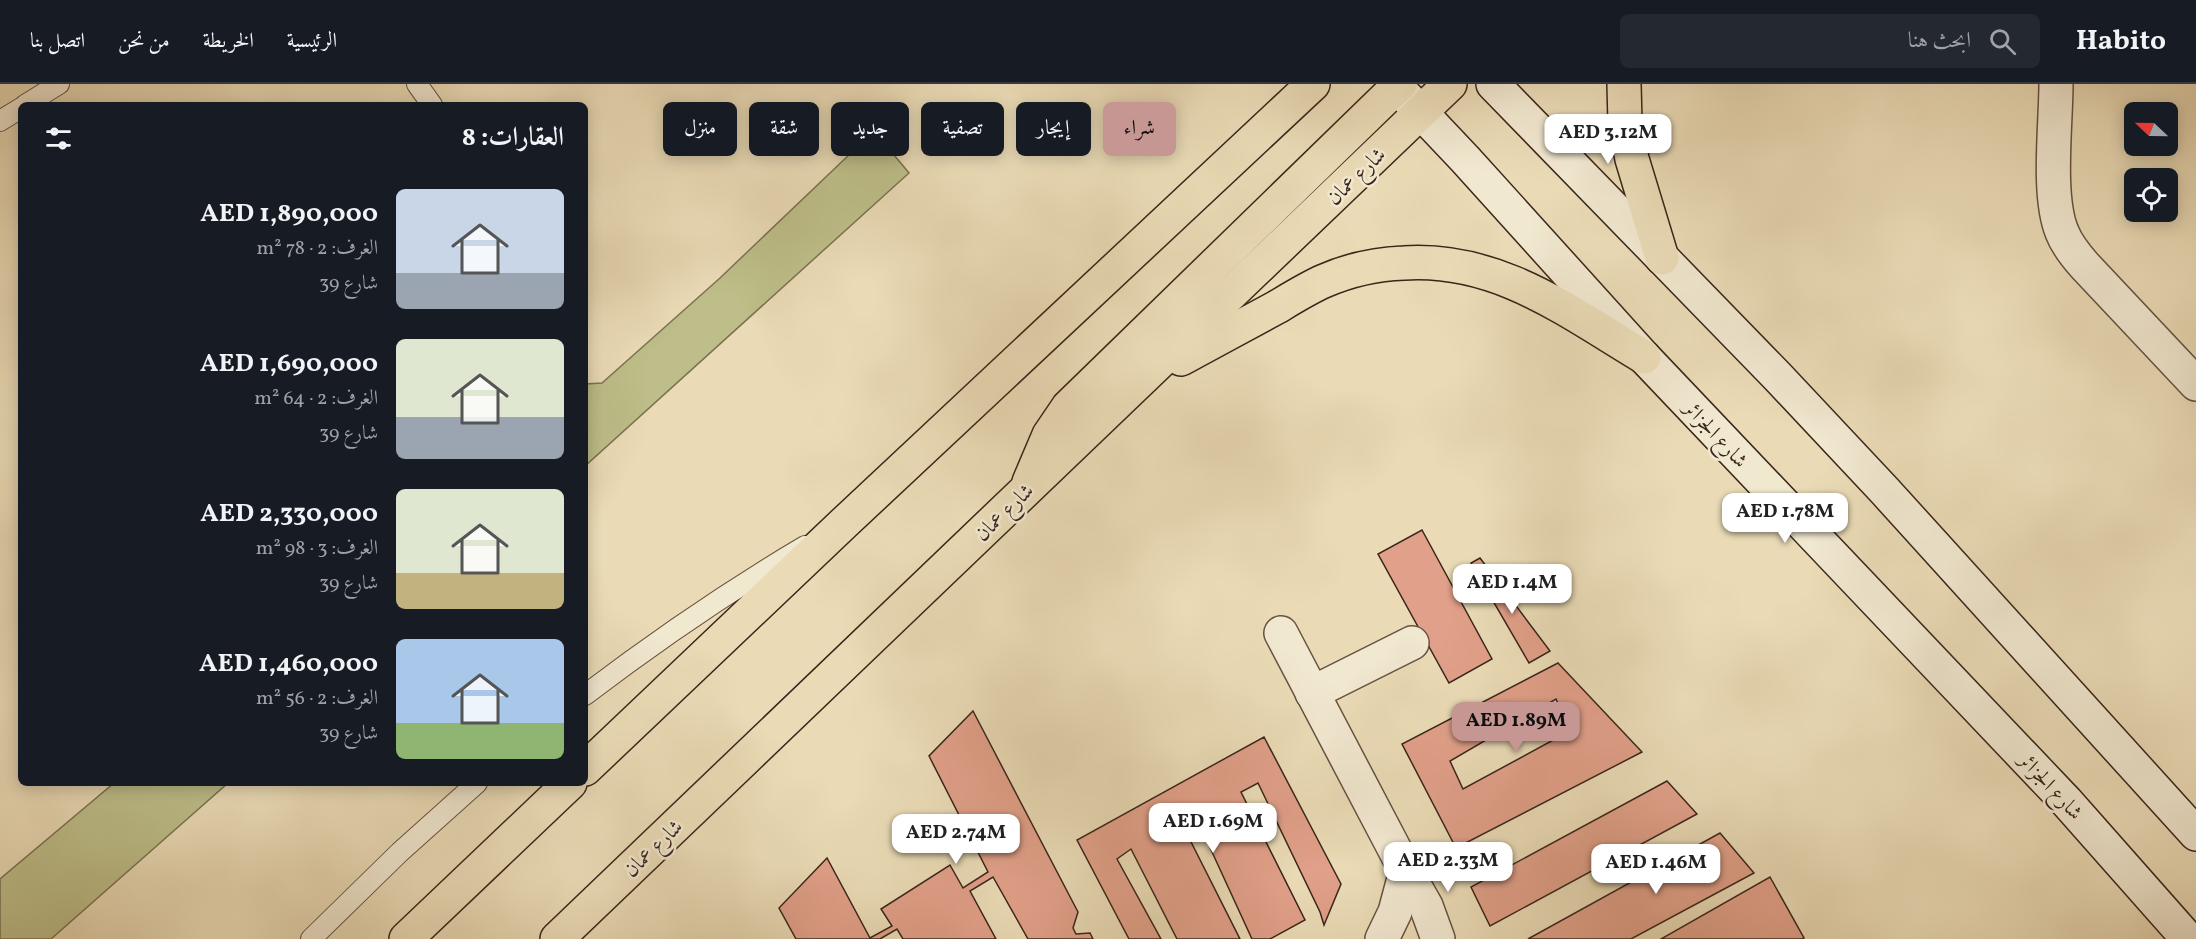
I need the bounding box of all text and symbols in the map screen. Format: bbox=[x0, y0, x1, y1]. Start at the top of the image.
search box bbox=[1620, 14, 2040, 68]
text: Habito bbox=[2076, 22, 2166, 61]
icon: search bbox=[1986, 25, 2019, 58]
text: ابحث هنا bbox=[1908, 26, 1971, 57]
text: اتصل بنا bbox=[30, 27, 85, 56]
text: من نحن bbox=[118, 27, 170, 56]
text: الخريطة bbox=[203, 27, 254, 56]
text: الرئيسية bbox=[287, 27, 337, 56]
chip: منزل bbox=[663, 102, 737, 156]
chip: شقة bbox=[749, 102, 819, 156]
chip: جديد bbox=[831, 102, 909, 156]
chip: تصفية bbox=[921, 102, 1004, 156]
chip: إيجار bbox=[1016, 102, 1091, 156]
chip: شراء bbox=[1103, 102, 1176, 156]
north arrow bbox=[2124, 102, 2178, 156]
map controls bbox=[2124, 102, 2178, 222]
pin: AED 3.12M bbox=[1539, 114, 1677, 165]
text: AED 3.12M bbox=[1558, 119, 1658, 147]
text: العقارات: 8 bbox=[462, 120, 564, 156]
icon: filters bbox=[42, 122, 75, 155]
street label: شارع عمان bbox=[1321, 142, 1395, 214]
button: locate bbox=[2124, 168, 2178, 222]
text: AED 1,890,000 bbox=[200, 196, 378, 232]
icon: home bbox=[444, 213, 516, 285]
text: الغرف: 2 · 78 m² bbox=[257, 235, 378, 263]
text: شارع 39 bbox=[319, 270, 378, 298]
text: AED 1,690,000 bbox=[200, 346, 378, 382]
icon: home bbox=[444, 363, 516, 435]
text: الغرف: 2 · 64 m² bbox=[254, 385, 378, 413]
street label: شارع الجزائر bbox=[1673, 393, 1754, 476]
text: شارع 39 bbox=[319, 420, 378, 448]
street label: شارع عمان bbox=[969, 478, 1043, 550]
pin: AED 1.78M bbox=[1716, 493, 1854, 544]
text: AED 2,330,000 bbox=[200, 496, 378, 532]
text: AED 1.78M bbox=[1736, 498, 1834, 526]
icon: home bbox=[444, 513, 516, 585]
text: الغرف: 3 · 98 m² bbox=[256, 535, 378, 563]
pin: AED 1.4M bbox=[1450, 564, 1574, 615]
text: AED 1.4M bbox=[1467, 569, 1557, 597]
text: شارع 39 bbox=[319, 570, 378, 598]
text: AED 1,460,000 bbox=[199, 646, 378, 682]
icon: home bbox=[444, 663, 516, 735]
text: الغرف: 2 · 56 m² bbox=[256, 685, 378, 713]
pin: AED 1.89M bbox=[1447, 702, 1585, 753]
text: AED 1.89M bbox=[1466, 707, 1566, 735]
text: شارع 39 bbox=[319, 720, 378, 748]
street label: شارع الجزائر bbox=[2008, 745, 2089, 828]
pin: AED 1.69M bbox=[1144, 803, 1282, 854]
text: AED 1.69M bbox=[1163, 808, 1263, 836]
street label: شارع عمان bbox=[618, 814, 692, 886]
pin: AED 2.74M bbox=[887, 814, 1025, 865]
text: AED 2.74M bbox=[906, 819, 1006, 847]
pin: AED 2.33M bbox=[1379, 842, 1517, 893]
pin: AED 1.46M bbox=[1587, 844, 1725, 895]
text: AED 2.33M bbox=[1398, 847, 1498, 875]
text: AED 1.46M bbox=[1605, 849, 1707, 877]

